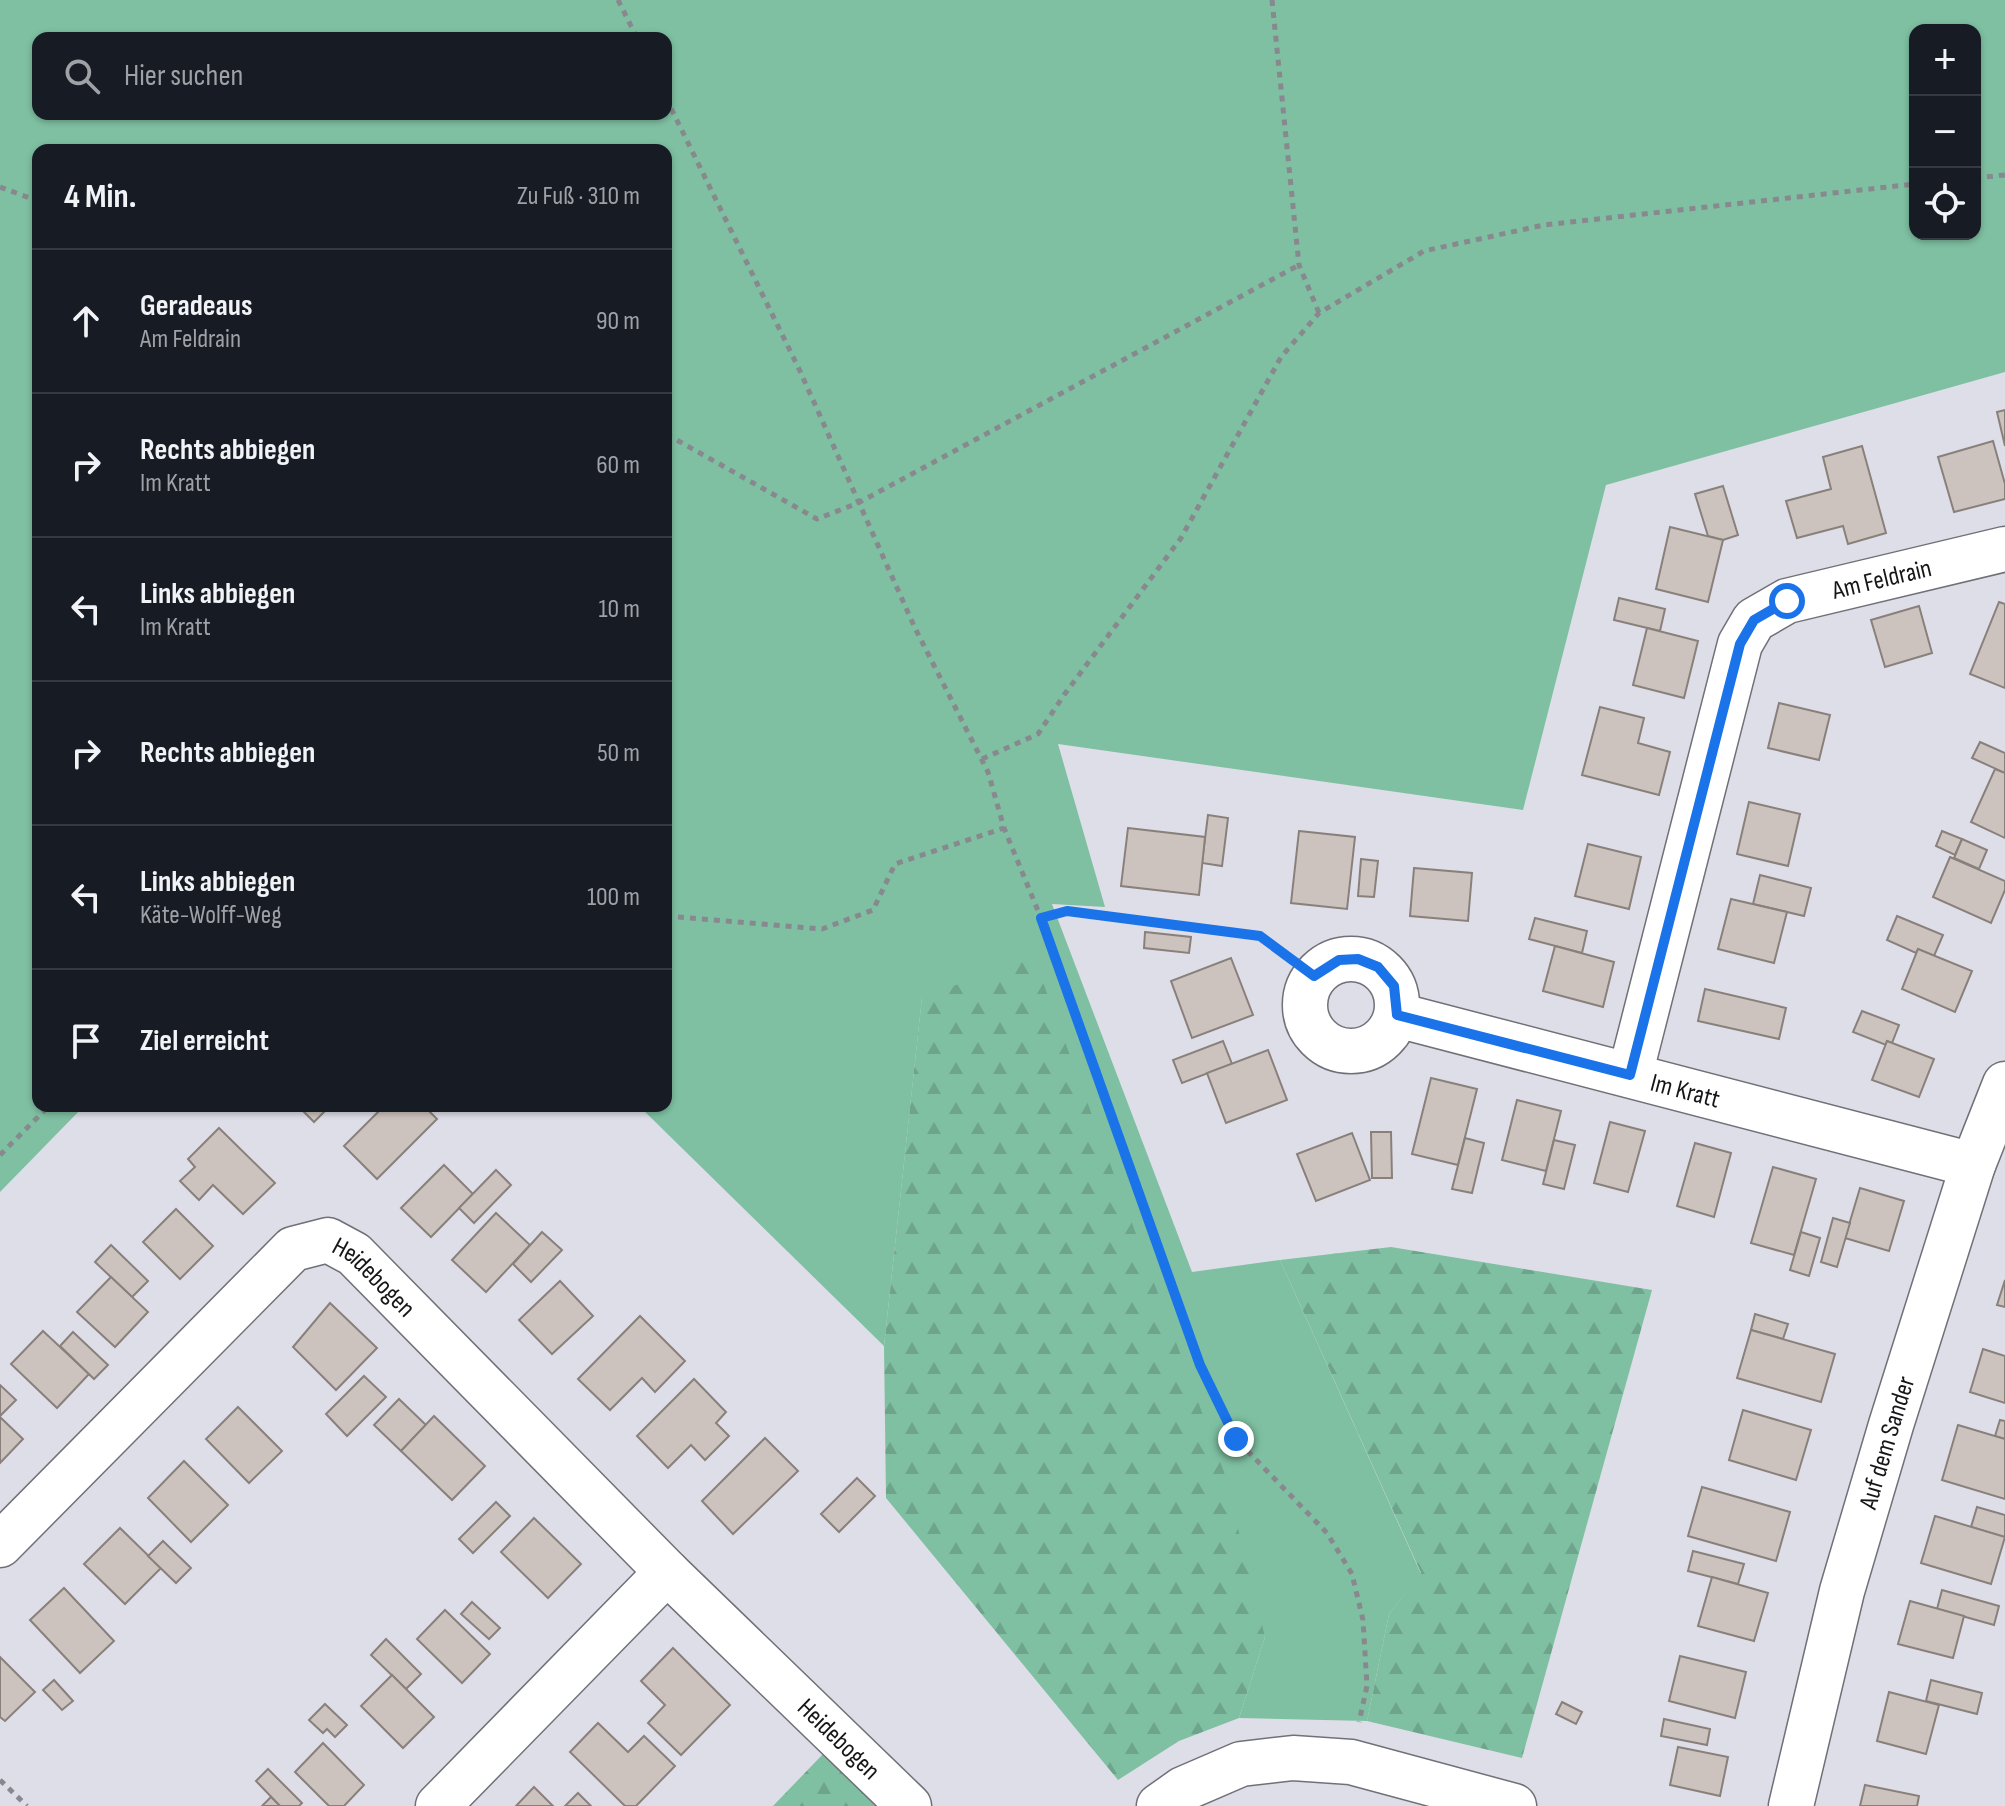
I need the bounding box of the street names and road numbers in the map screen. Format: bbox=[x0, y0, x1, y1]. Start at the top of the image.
street label: Am Feldrain bbox=[1828, 553, 1935, 607]
street label: Im Kratt bbox=[1647, 1068, 1723, 1115]
street label: Heidebogen bbox=[327, 1231, 421, 1324]
street label: Auf dem Sander bbox=[1853, 1372, 1923, 1514]
street label: Heidebogen bbox=[790, 1693, 886, 1787]

